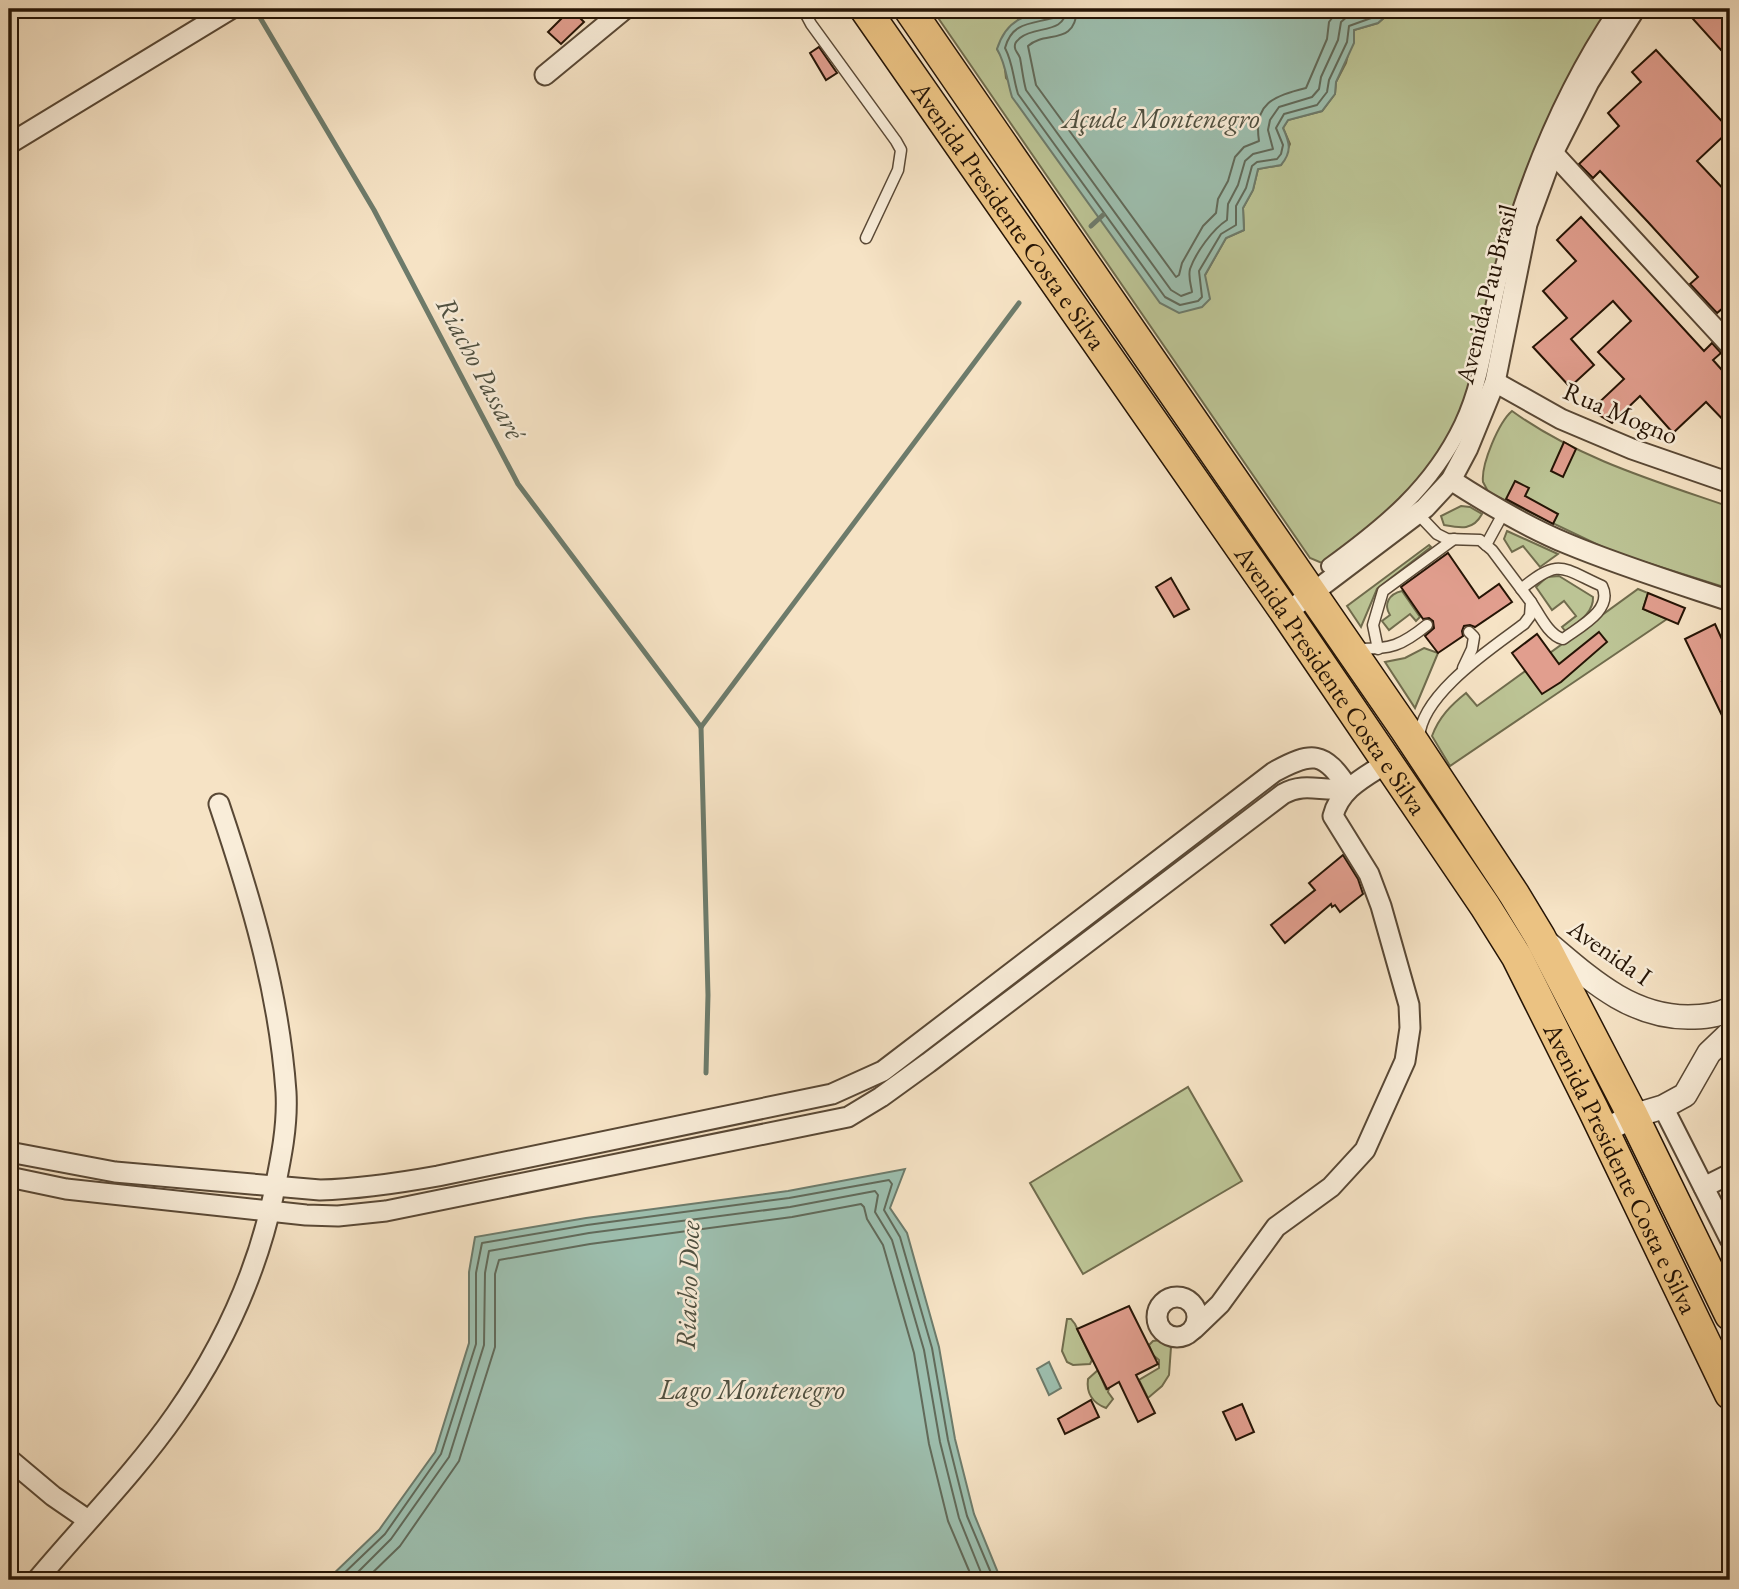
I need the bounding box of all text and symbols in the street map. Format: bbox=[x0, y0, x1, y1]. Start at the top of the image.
street label: Avenida Presidente Costa e Silva bbox=[903, 74, 1115, 357]
water label: Açude Montenegro bbox=[1060, 100, 1260, 136]
street label: Avenida Pau Brasil bbox=[1447, 201, 1525, 388]
water label: Riacho Passaré bbox=[428, 290, 535, 448]
street label: Rua Mogno bbox=[1558, 374, 1684, 452]
street label: Avenida Presidente Costa e Silva bbox=[1226, 538, 1436, 822]
street label: Avenida I bbox=[1561, 910, 1659, 993]
street label: Avenida Presidente Costa e Silva bbox=[1535, 1016, 1706, 1320]
water label: Riacho Doce bbox=[667, 1220, 707, 1350]
water label: Lago Montenegro bbox=[658, 1371, 845, 1407]

